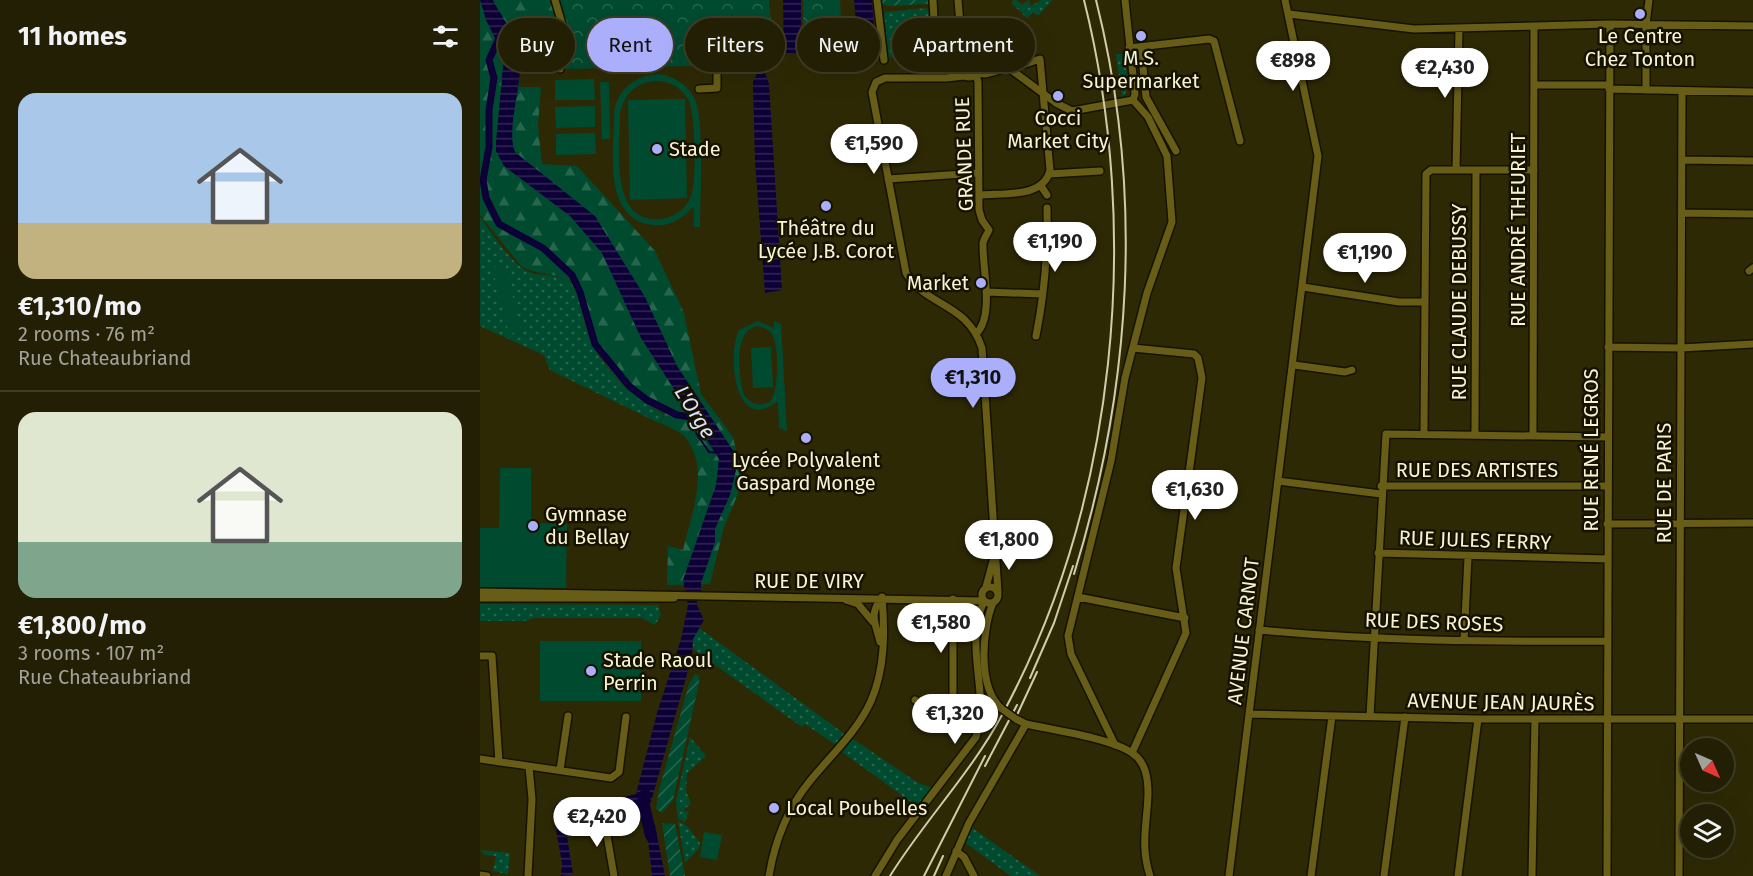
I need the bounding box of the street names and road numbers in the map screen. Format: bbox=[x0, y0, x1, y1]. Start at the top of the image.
street label: GRANDE RUE bbox=[950, 96, 978, 212]
street label: RUE ANDRÉ THEURIET bbox=[1506, 132, 1530, 327]
street label: RUE CLAUDE DEBUSSY bbox=[1447, 204, 1471, 400]
street label: RUE RENÉ LEGROS bbox=[1579, 368, 1603, 532]
street label: RUE DE PARIS bbox=[1652, 422, 1676, 543]
street label: RUE DES ARTISTES bbox=[1396, 458, 1558, 482]
street label: RUE JULES FERRY bbox=[1398, 525, 1552, 555]
street label: AVENUE CARNOT bbox=[1222, 556, 1264, 706]
street label: RUE DE VIRY bbox=[754, 569, 864, 593]
street label: RUE DES ROSES bbox=[1364, 608, 1504, 636]
street label: AVENUE JEAN JAURÈS bbox=[1407, 688, 1595, 716]

